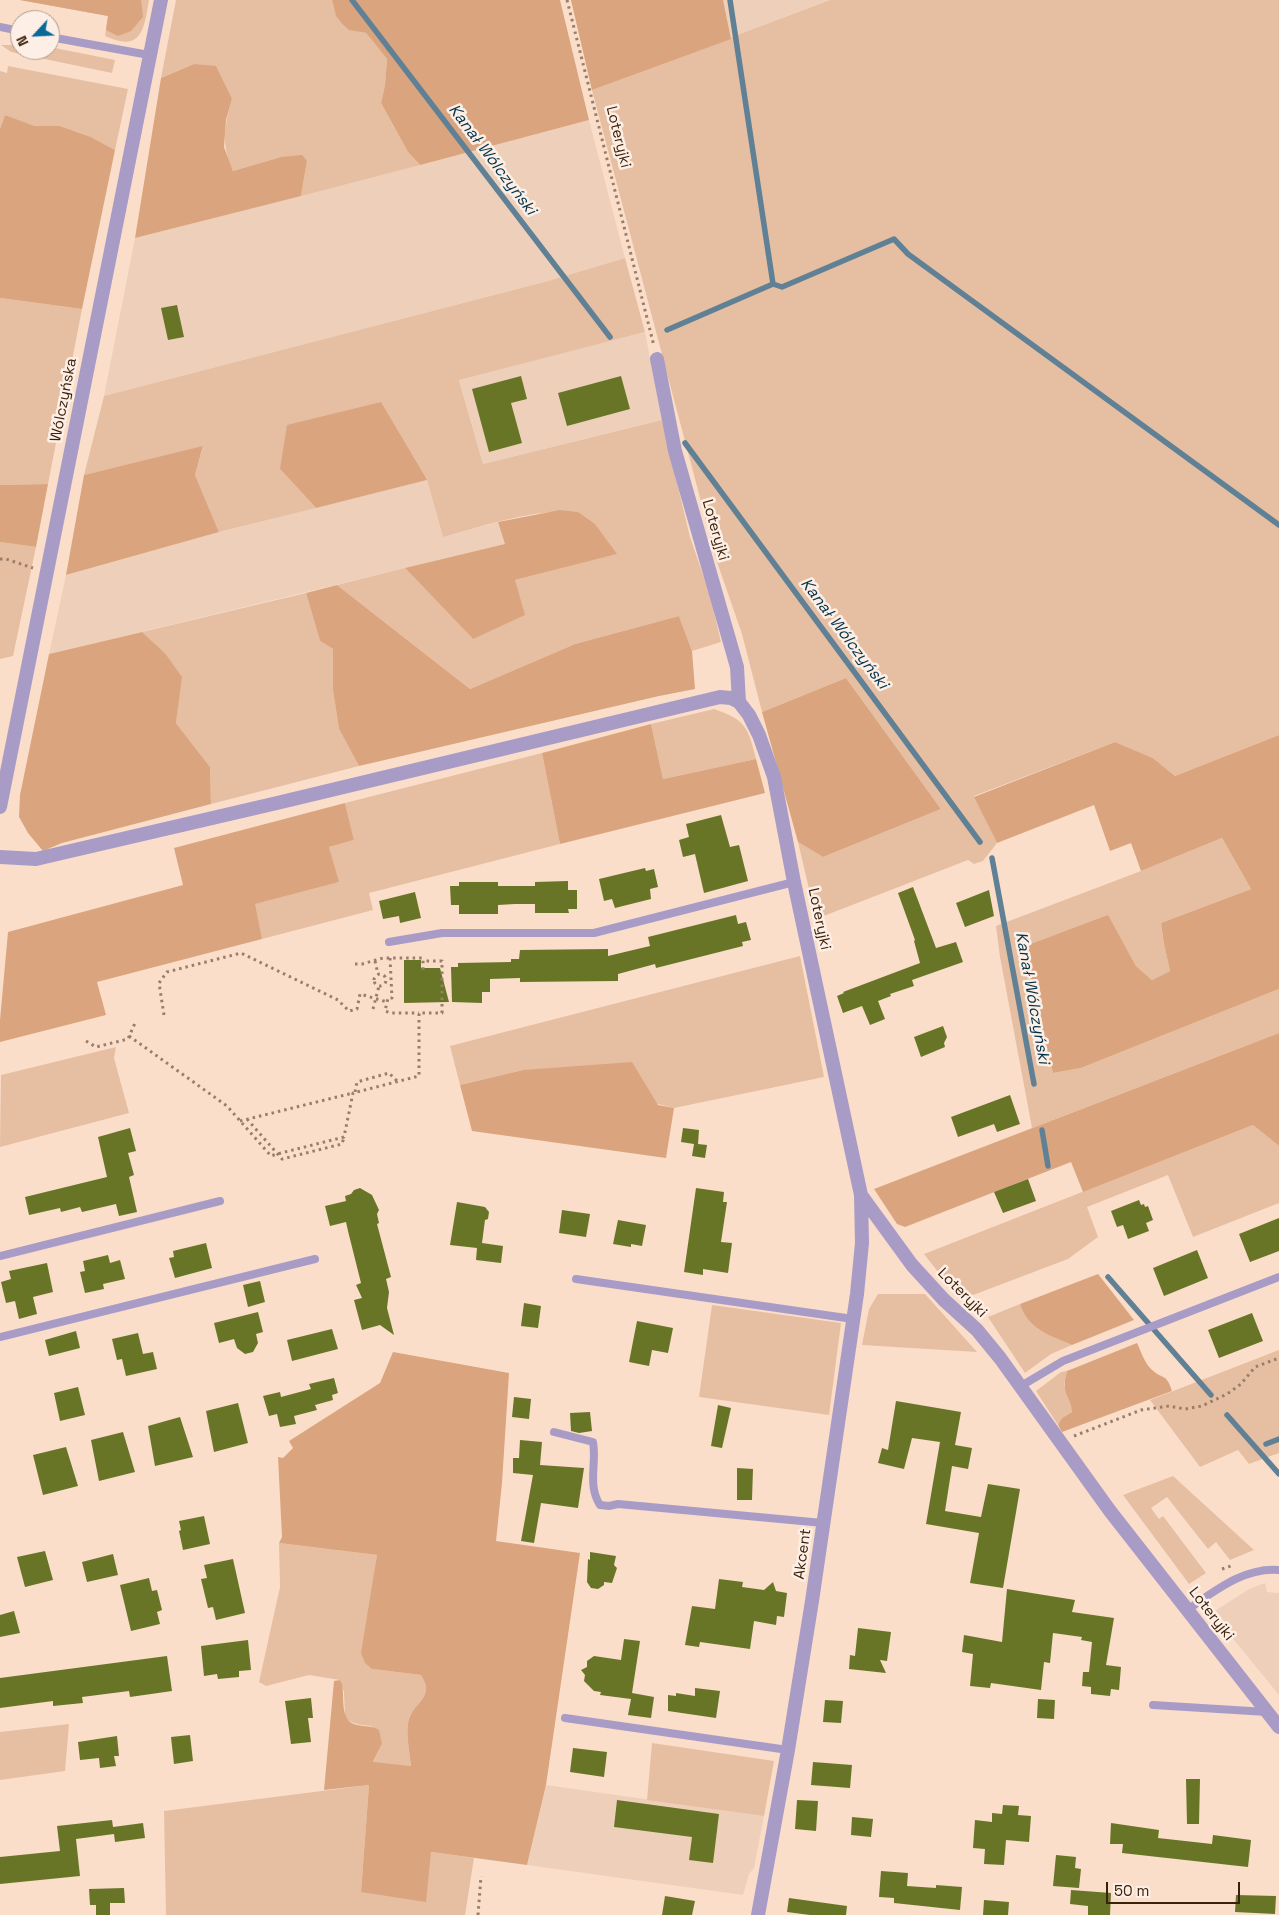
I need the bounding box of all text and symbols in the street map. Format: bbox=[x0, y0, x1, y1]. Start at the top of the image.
north arrow bbox=[10, 10, 60, 60]
text: N bbox=[12, 33, 32, 49]
water label: Kanał Wólczyński bbox=[444, 101, 540, 219]
street label: Loteryjki bbox=[602, 104, 634, 170]
street label: Wólczyńska bbox=[47, 356, 81, 444]
street label: Loteryjki bbox=[698, 497, 732, 563]
water label: Kanał Wólczyński bbox=[796, 575, 892, 693]
street label: Loteryjki bbox=[804, 886, 834, 952]
water label: Kanał Wólczyński bbox=[1011, 931, 1053, 1065]
street label: Loteryjki bbox=[933, 1264, 991, 1322]
street label: Akcent bbox=[791, 1528, 815, 1580]
street label: Loteryjki bbox=[1185, 1584, 1237, 1644]
scale bar bbox=[1109, 1872, 1243, 1904]
text: 50 m bbox=[1114, 1881, 1149, 1900]

